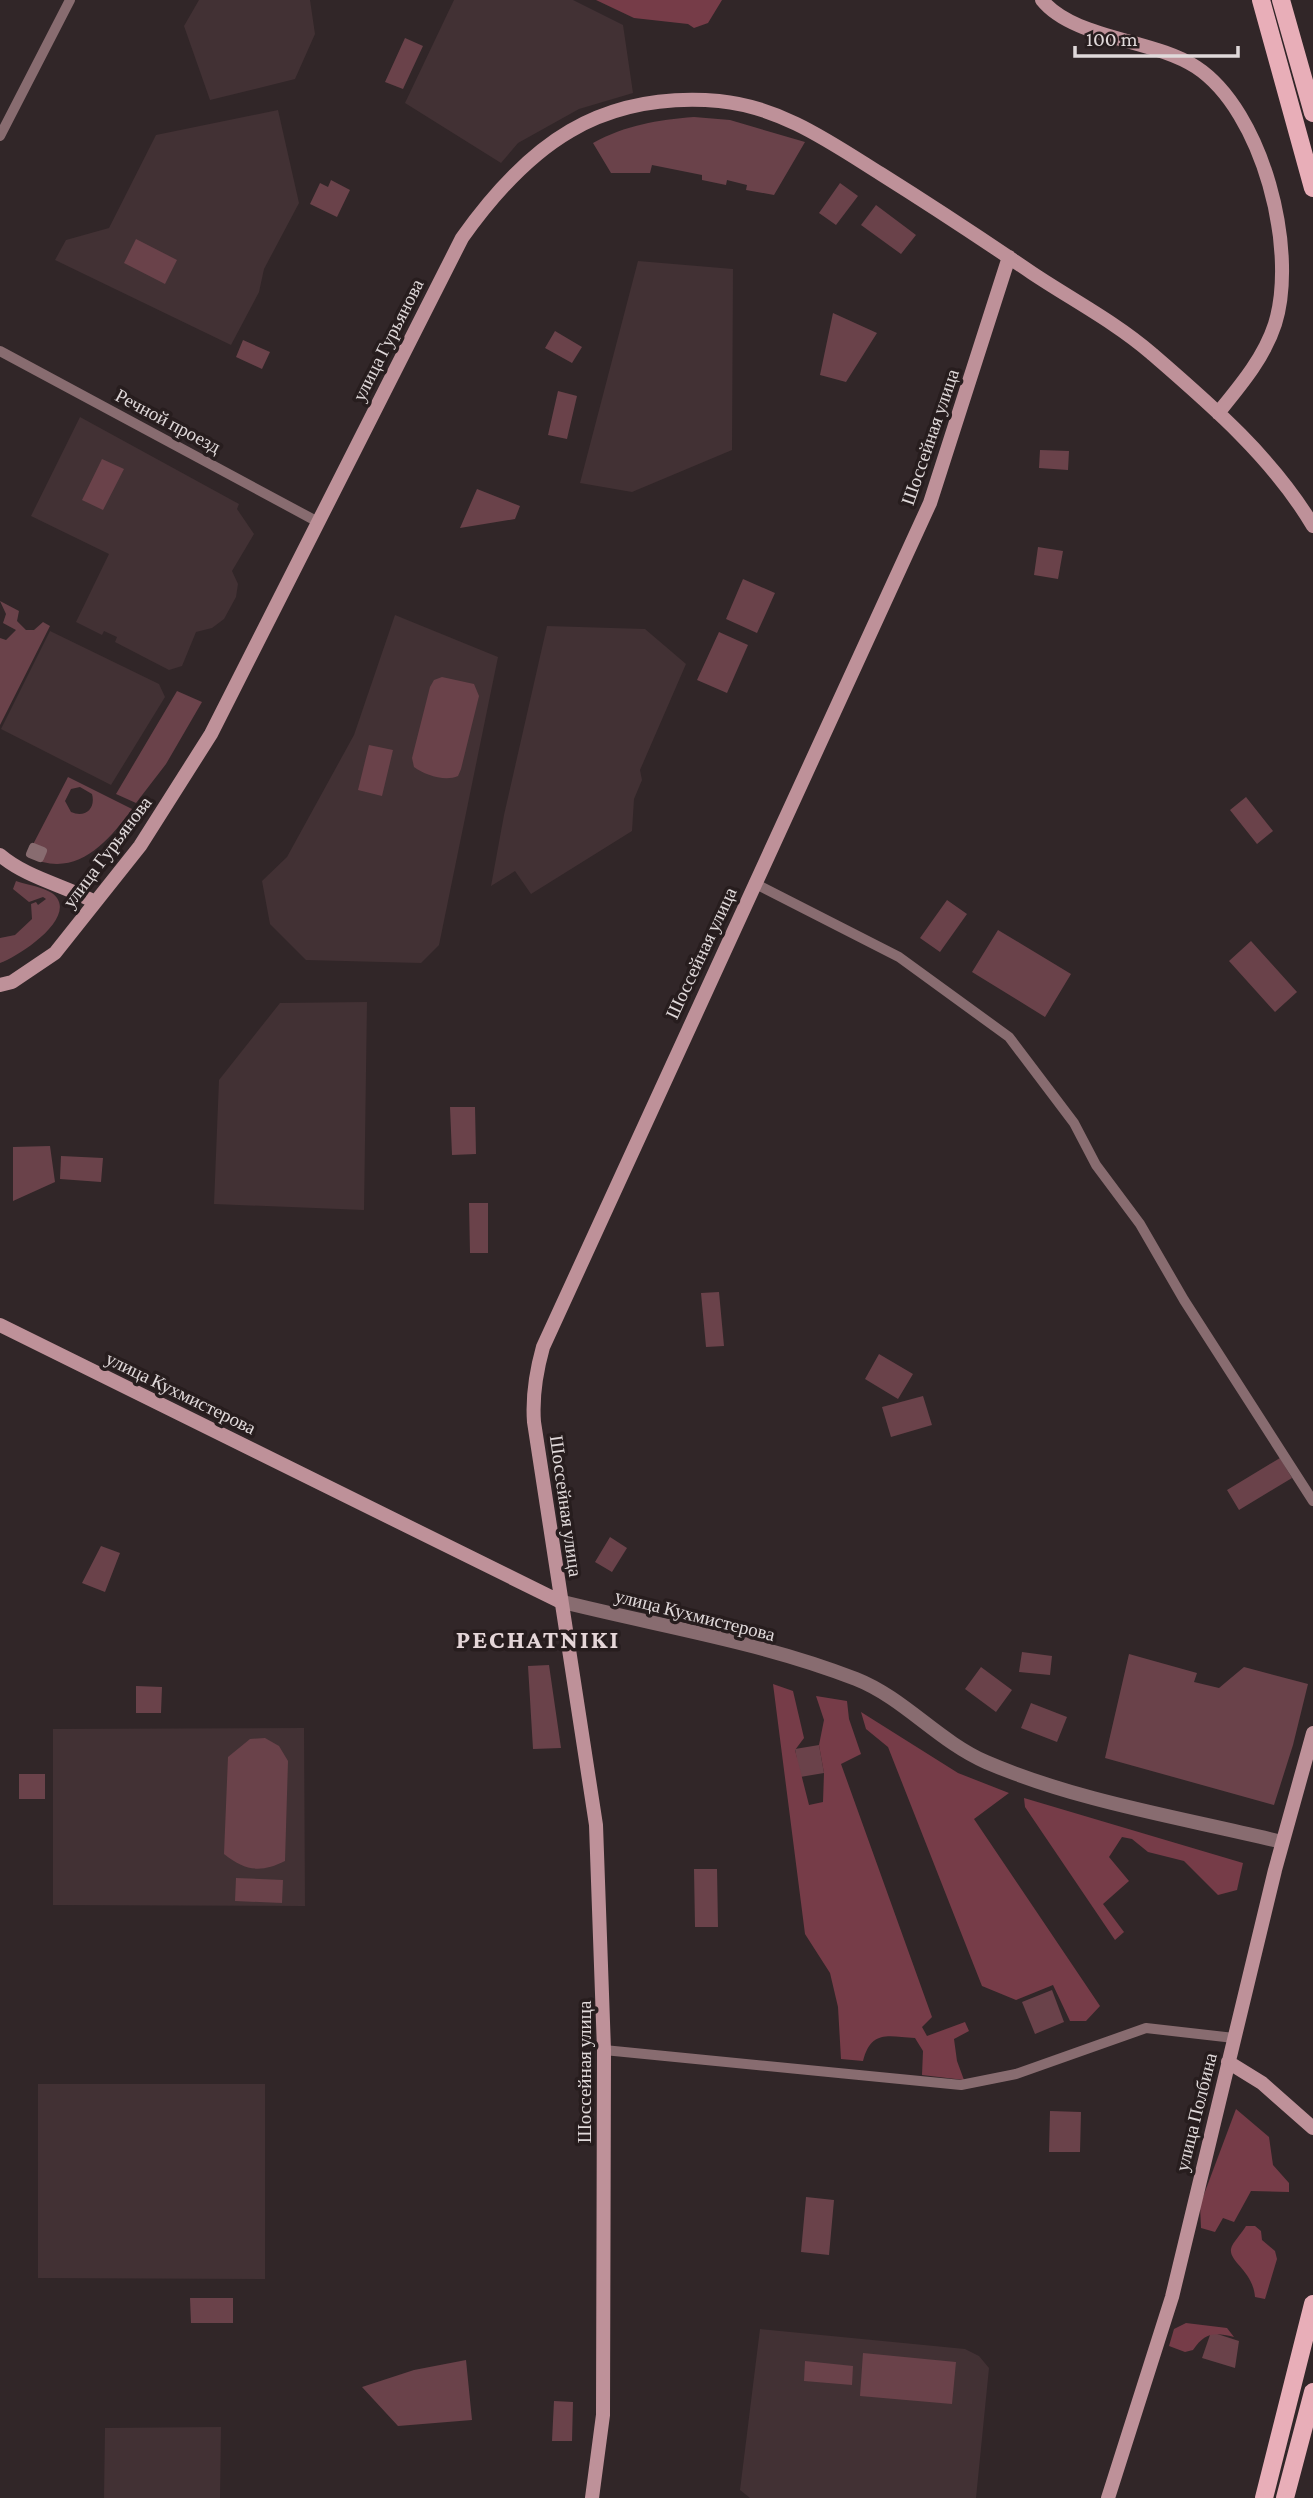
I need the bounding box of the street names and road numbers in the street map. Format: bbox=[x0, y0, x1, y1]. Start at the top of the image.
street label: улица Гурьянова bbox=[348, 275, 428, 404]
street label: Шоссейная улица bbox=[897, 366, 963, 508]
street label: Речной проезд bbox=[112, 384, 224, 458]
street label: улица Гурьянова bbox=[58, 792, 156, 912]
street label: Шоссейная улица bbox=[661, 883, 741, 1022]
street label: улица Кухмистерова bbox=[103, 1348, 260, 1439]
street label: Шоссейная улица bbox=[546, 1434, 586, 1579]
street label: улица Кухмистерова bbox=[613, 1585, 778, 1645]
street label: Шоссейная улица bbox=[574, 2000, 595, 2143]
street label: улица Полбина bbox=[1171, 2050, 1221, 2173]

